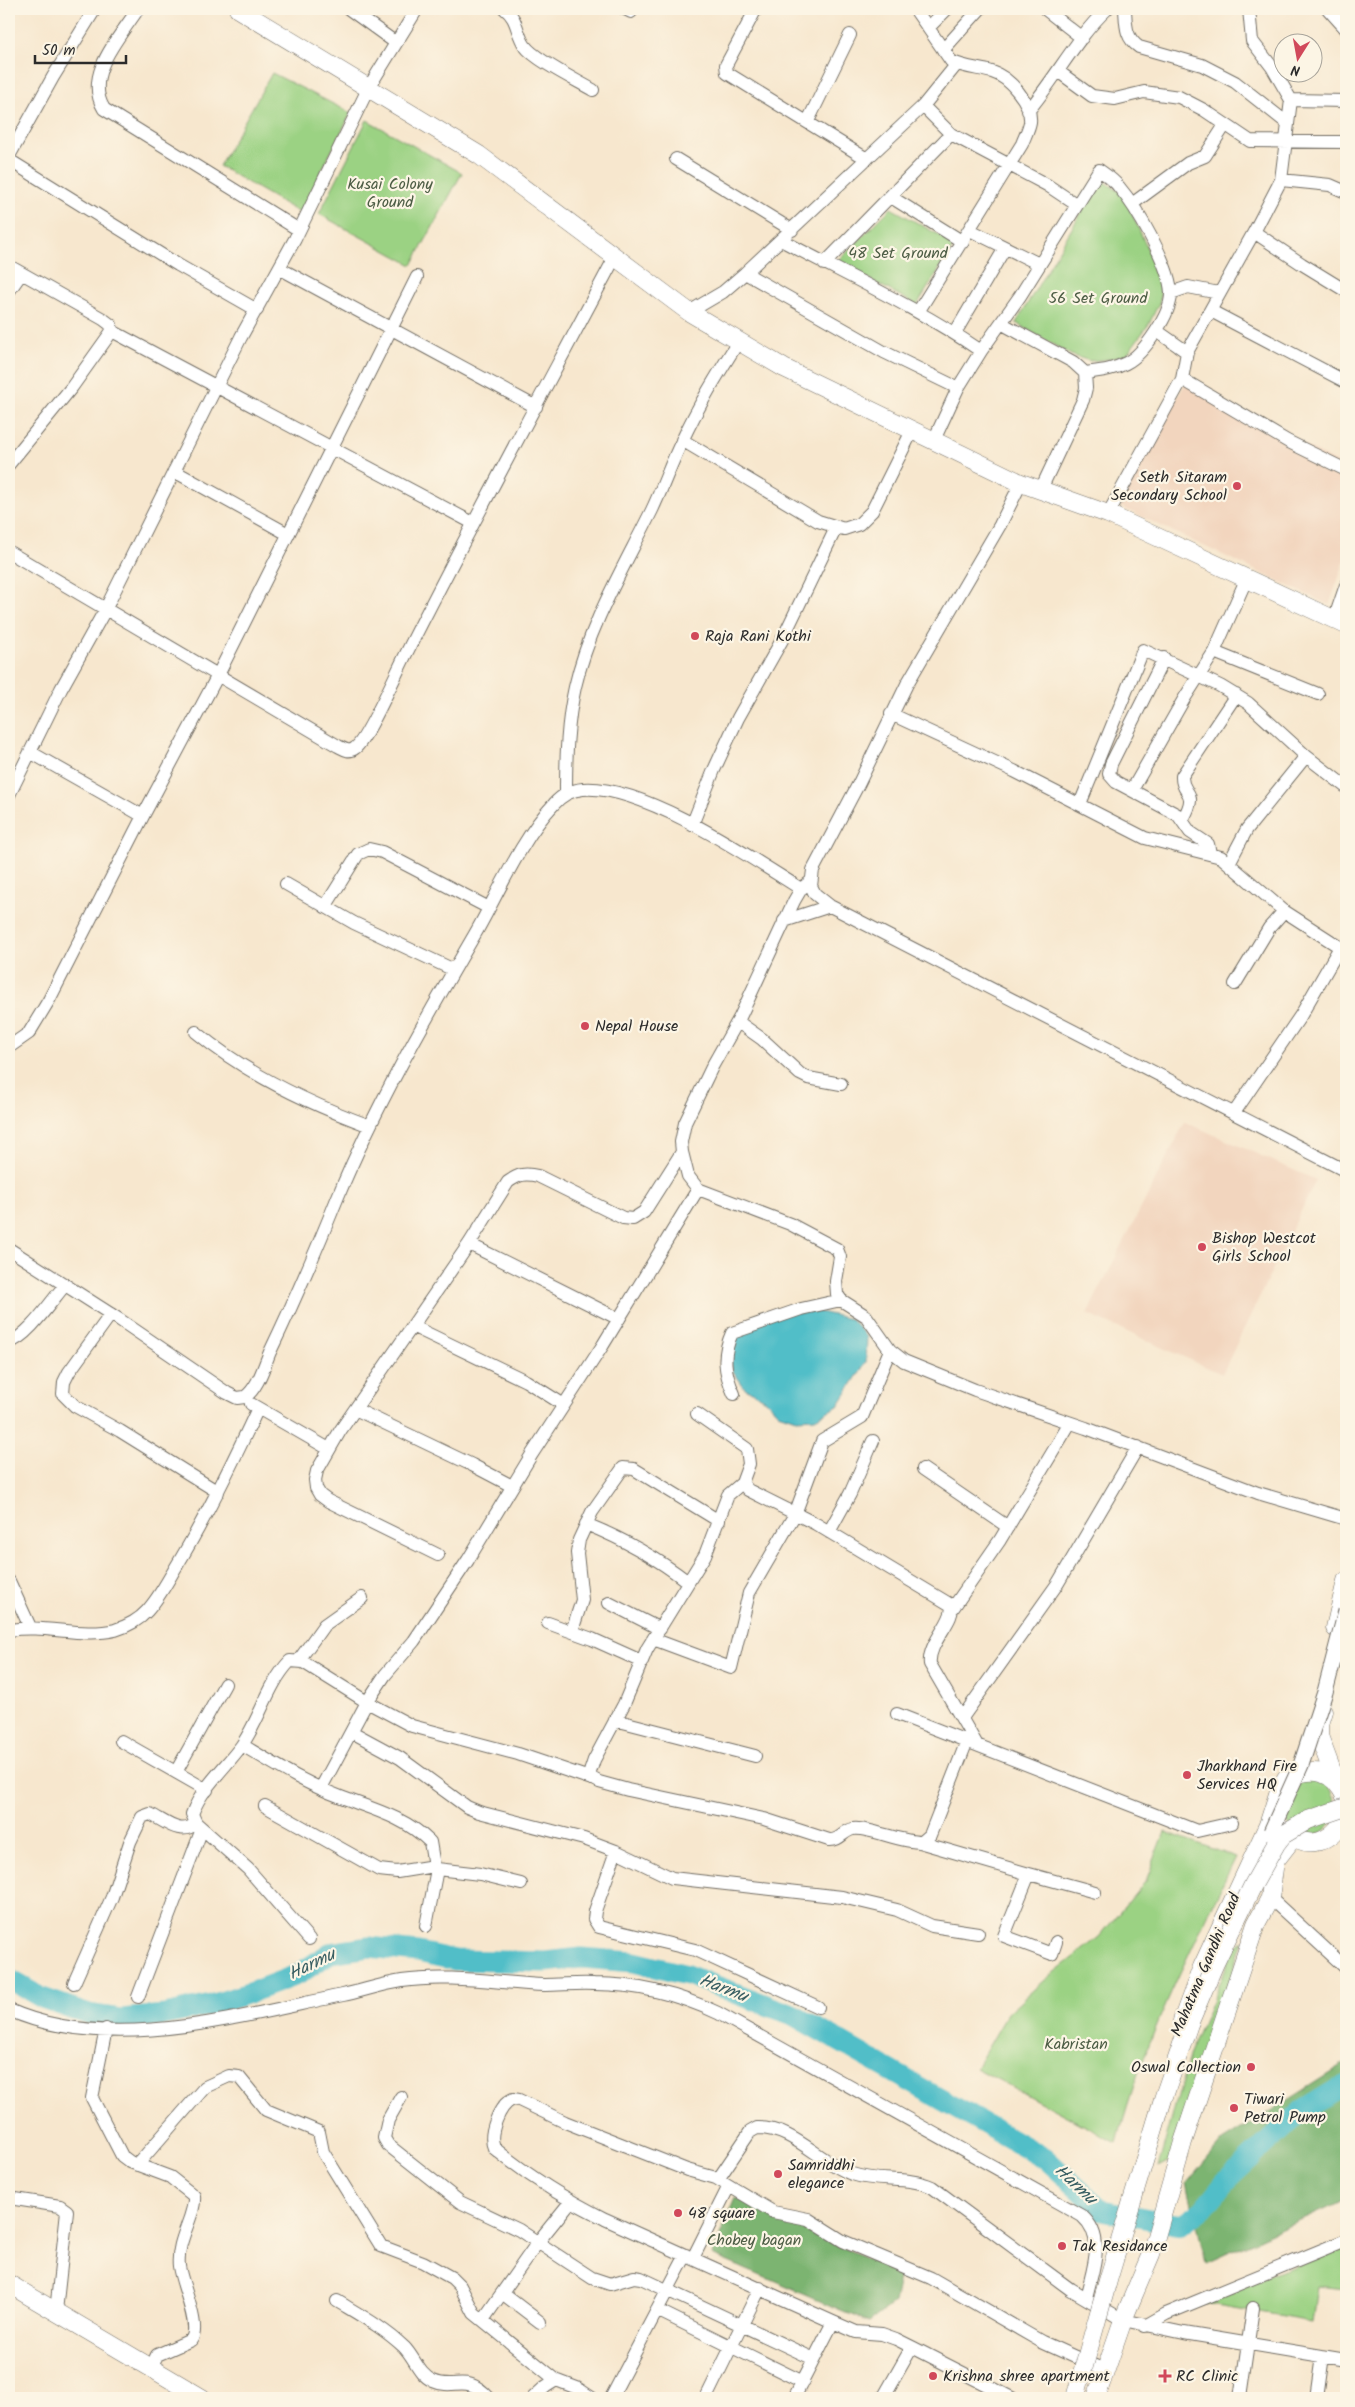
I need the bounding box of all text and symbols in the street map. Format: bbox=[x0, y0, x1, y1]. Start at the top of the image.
scale bar bbox=[35, 32, 126, 64]
north arrow bbox=[1272, 32, 1322, 82]
text: 50 m bbox=[42, 39, 76, 63]
text: N bbox=[1289, 58, 1302, 81]
park label: Kusai Colony Ground bbox=[347, 172, 433, 215]
park label: 48 Set Ground bbox=[848, 241, 949, 266]
park label: 56 Set Ground bbox=[1049, 286, 1148, 311]
place label: Seth Sitaram Secondary School bbox=[1111, 465, 1227, 508]
marker: Seth Sitaram Secondary School bbox=[1231, 480, 1243, 492]
place label: Raja Rani Kothi bbox=[705, 624, 812, 649]
marker: Raja Rani Kothi bbox=[689, 630, 701, 642]
place label: Nepal House bbox=[595, 1014, 678, 1039]
marker: Nepal House bbox=[579, 1020, 591, 1032]
place label: Bishop Westcot Girls School bbox=[1212, 1226, 1317, 1269]
marker: Bishop Westcot Girls School bbox=[1196, 1241, 1208, 1253]
place label: Jharkhand Fire Services HQ bbox=[1197, 1754, 1297, 1797]
marker: Jharkhand Fire Services HQ bbox=[1181, 1769, 1193, 1781]
street label: Mahatma Gandhi Road bbox=[1164, 1888, 1248, 2041]
water label: Harmu bbox=[283, 1940, 343, 1989]
water label: Harmu bbox=[695, 1967, 753, 2012]
park label: Kabristan bbox=[1044, 2032, 1108, 2057]
place label: Oswal Collection bbox=[1131, 2055, 1241, 2080]
marker: Oswal Collection bbox=[1245, 2061, 1257, 2073]
place label: Tiwari Petrol Pump bbox=[1244, 2087, 1326, 2130]
marker: Tiwari Petrol Pump bbox=[1228, 2102, 1240, 2114]
place label: Samriddhi elegance bbox=[788, 2153, 855, 2196]
water label: Harmu bbox=[1047, 2158, 1105, 2214]
marker: Samriddhi elegance bbox=[772, 2168, 784, 2180]
place label: 48 square bbox=[688, 2201, 755, 2226]
marker: 48 square bbox=[672, 2207, 684, 2219]
park label: Chobey bagan bbox=[707, 2228, 801, 2253]
place label: Tak Residance bbox=[1072, 2234, 1168, 2259]
marker: Tak Residance bbox=[1056, 2240, 1068, 2252]
place label: Krishna shree apartment bbox=[943, 2364, 1111, 2389]
place label: RC Clinic bbox=[1176, 2364, 1238, 2389]
marker: RC Clinic bbox=[1158, 2369, 1172, 2383]
marker: Krishna shree apartment bbox=[927, 2370, 939, 2382]

